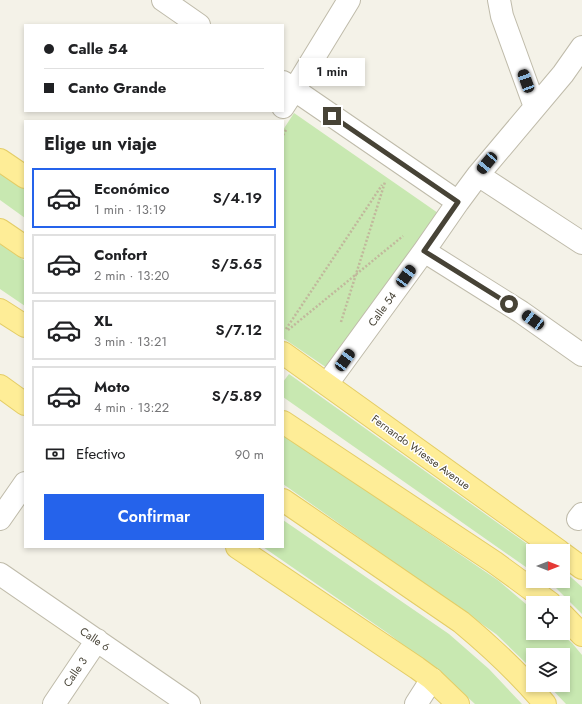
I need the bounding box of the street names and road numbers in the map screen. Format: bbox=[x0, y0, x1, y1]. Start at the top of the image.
street label: Calle 54 bbox=[364, 288, 400, 330]
street label: Fernando Wiesse Avenue bbox=[368, 411, 474, 494]
street label: Calle 6 bbox=[77, 623, 113, 655]
street label: Calle 3 bbox=[59, 654, 91, 690]

